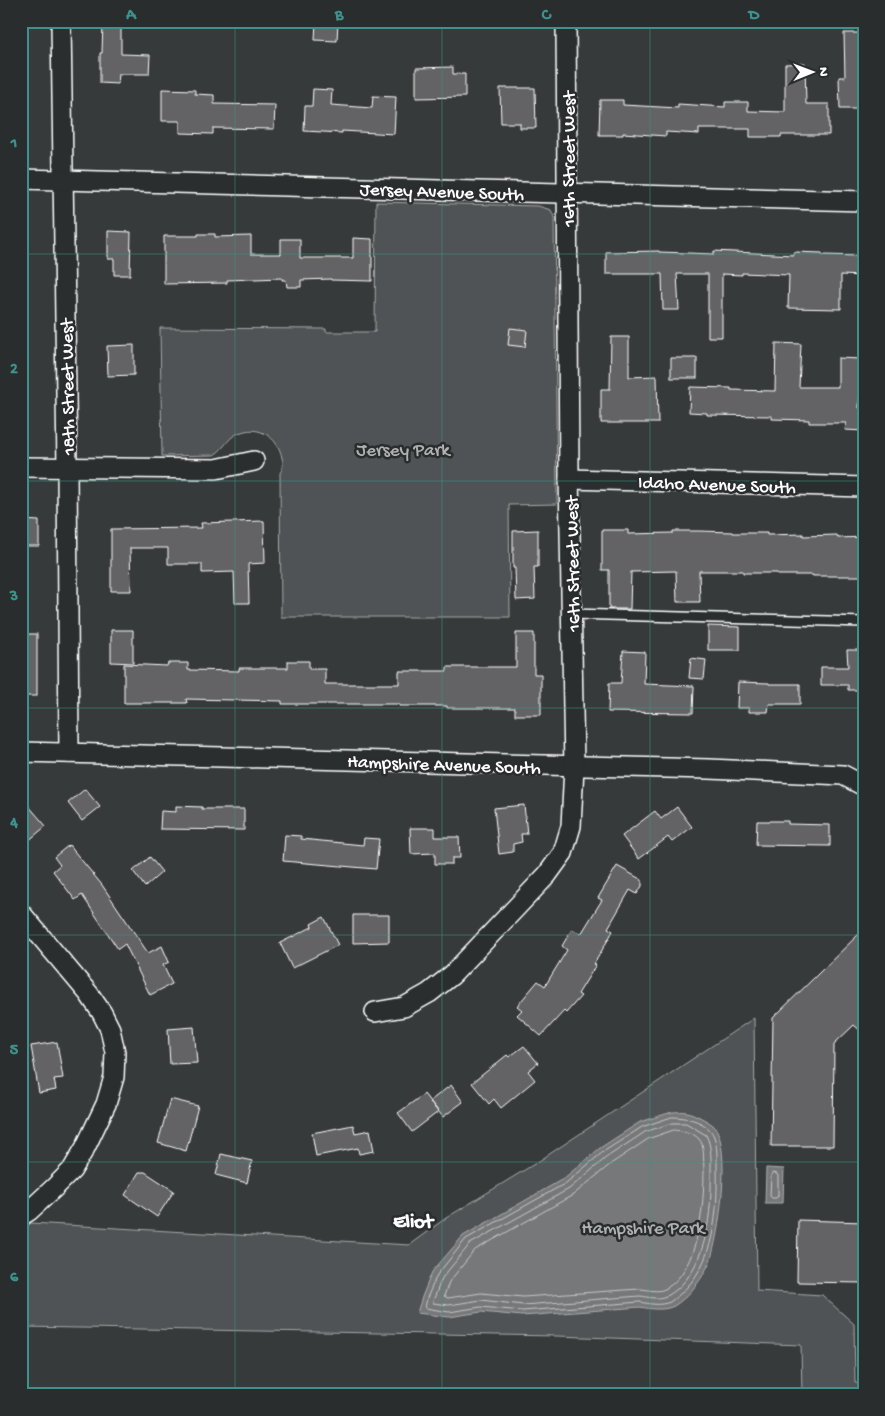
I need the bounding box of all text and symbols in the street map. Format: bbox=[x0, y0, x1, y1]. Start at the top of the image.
text: A bbox=[125, 7, 137, 26]
text: B bbox=[334, 7, 344, 26]
text: C bbox=[541, 7, 552, 26]
text: D bbox=[747, 7, 760, 26]
north arrow bbox=[788, 48, 838, 98]
text: N bbox=[814, 67, 831, 77]
street label: 16th Street West bbox=[559, 89, 582, 228]
text: 1 bbox=[10, 135, 17, 154]
street label: Jersey Avenue South bbox=[359, 179, 524, 208]
street label: 18th Street West bbox=[57, 316, 82, 456]
text: 2 bbox=[10, 361, 18, 380]
park label: Jersey Park bbox=[356, 440, 451, 463]
street label: Idaho Avenue South bbox=[638, 472, 796, 501]
street label: 16th Street West bbox=[562, 494, 587, 633]
text: 3 bbox=[9, 588, 18, 607]
street label: Hampshire Avenue South bbox=[347, 752, 541, 781]
text: 4 bbox=[9, 815, 18, 834]
text: 5 bbox=[10, 1042, 19, 1061]
district label: Eliot bbox=[393, 1212, 435, 1235]
park label: Hampshire Park bbox=[582, 1218, 706, 1241]
text: 6 bbox=[10, 1269, 19, 1288]

